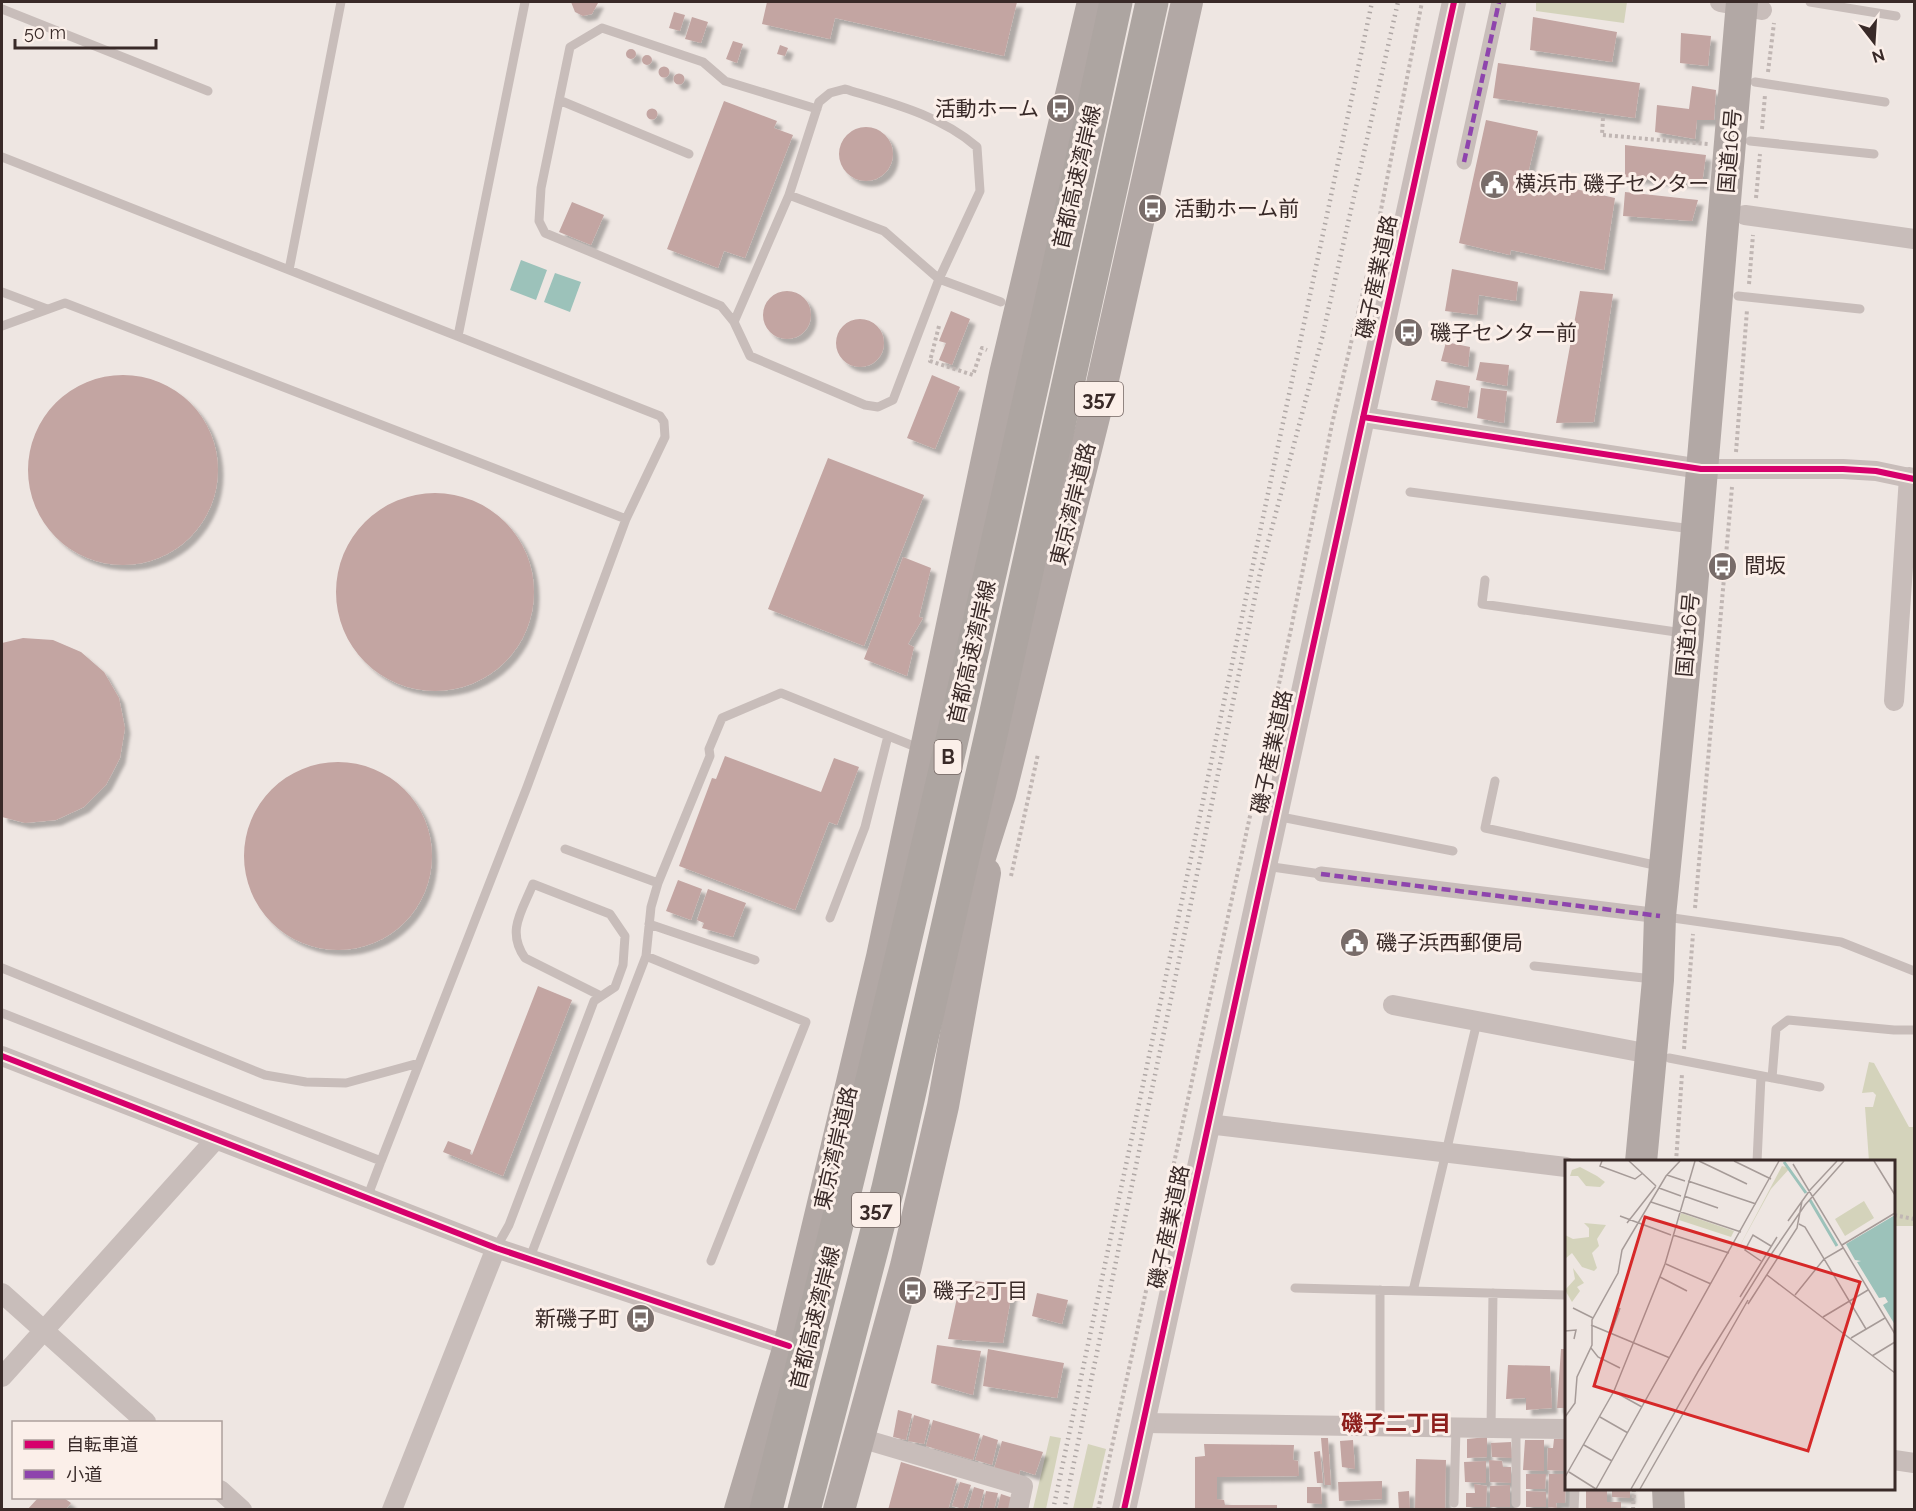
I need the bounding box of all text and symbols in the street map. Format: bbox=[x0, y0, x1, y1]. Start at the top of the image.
scale bar bbox=[15, 12, 156, 50]
north arrow bbox=[1844, 12, 1904, 72]
text: 50 m bbox=[24, 22, 66, 43]
text: N bbox=[1870, 45, 1887, 67]
bus stop icon: 活動ホーム bbox=[1044, 93, 1076, 125]
place label: 活動ホーム bbox=[935, 96, 1039, 121]
street label: 首都高速湾岸線 bbox=[1048, 102, 1105, 251]
street label: 国道16号 bbox=[1713, 108, 1746, 194]
public building icon: 横浜市 磯子センター bbox=[1478, 168, 1510, 200]
place label: 横浜市 磯子センター bbox=[1515, 171, 1709, 196]
bus stop icon: 活動ホーム前 bbox=[1137, 193, 1169, 225]
place label: 活動ホーム前 bbox=[1174, 196, 1299, 221]
street label: 磯子産業道路 bbox=[1351, 213, 1402, 341]
bus stop icon: 磯子センター前 bbox=[1393, 317, 1425, 349]
place label: 磯子センター前 bbox=[1430, 320, 1577, 345]
road number: 357 bbox=[1075, 382, 1123, 416]
street label: 東京湾岸道路 bbox=[1045, 440, 1100, 568]
bus stop icon: 間坂 bbox=[1707, 550, 1739, 582]
place label: 間坂 bbox=[1744, 553, 1786, 578]
street label: 首都高速湾岸線 bbox=[943, 577, 1000, 726]
street label: 国道16号 bbox=[1671, 592, 1704, 678]
street label: 磯子産業道路 bbox=[1246, 688, 1297, 816]
road number: B bbox=[934, 740, 962, 774]
public building icon: 磯子浜西郵便局 bbox=[1339, 927, 1371, 959]
place label: 磯子浜西郵便局 bbox=[1376, 930, 1523, 955]
street label: 東京湾岸道路 bbox=[809, 1084, 862, 1212]
inset map bbox=[1565, 1160, 1895, 1490]
street label: 磯子産業道路 bbox=[1143, 1163, 1194, 1291]
road number: 357 bbox=[852, 1193, 900, 1227]
street label: 首都高速湾岸線 bbox=[785, 1244, 844, 1392]
bus stop icon: 磯子2丁目 bbox=[896, 1275, 928, 1307]
place label: 磯子2丁目 bbox=[933, 1278, 1028, 1303]
bus stop icon: 新磯子町 bbox=[624, 1303, 656, 1335]
place label: 新磯子町 bbox=[535, 1306, 619, 1331]
district label: 磯子二丁目 bbox=[1341, 1410, 1451, 1436]
legend bbox=[12, 1421, 222, 1499]
text: 自転車道 bbox=[66, 1434, 138, 1455]
text: 小道 bbox=[66, 1464, 102, 1485]

